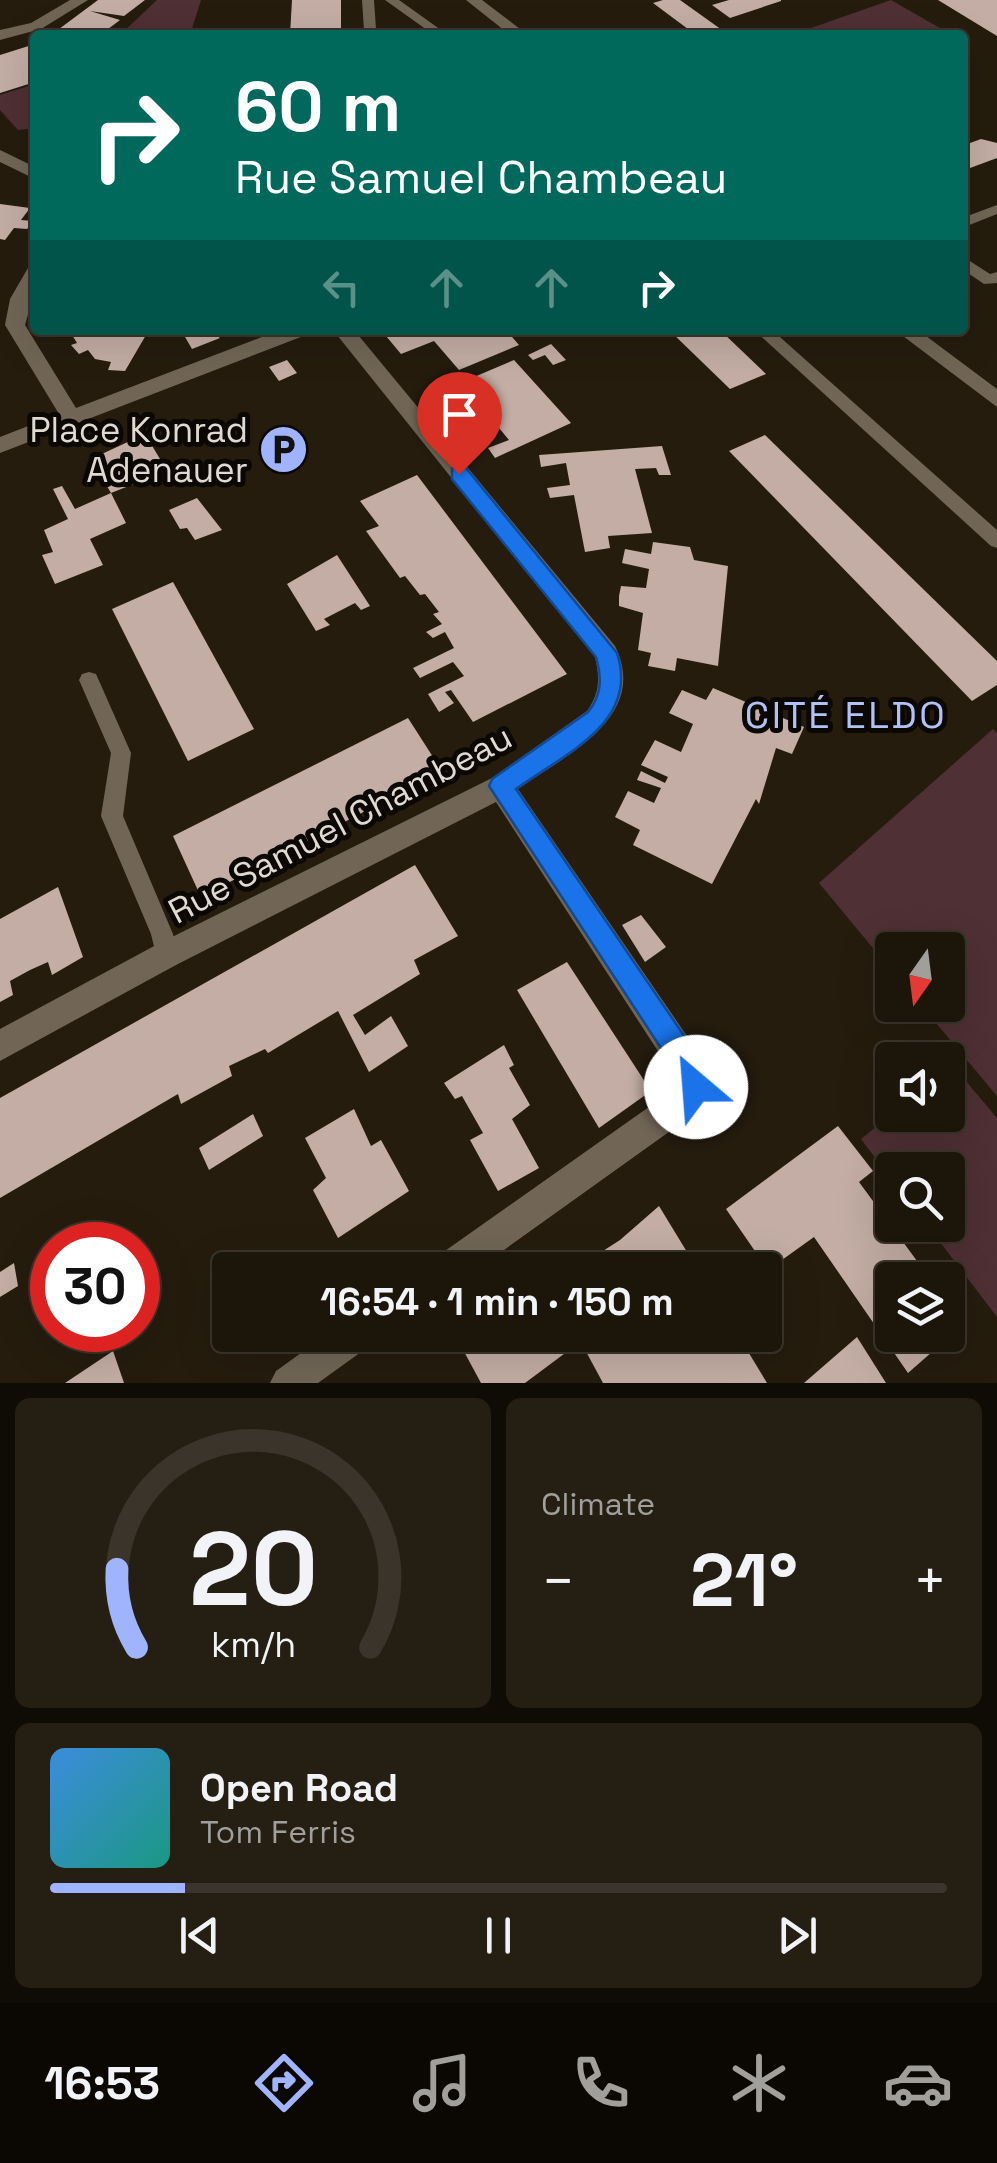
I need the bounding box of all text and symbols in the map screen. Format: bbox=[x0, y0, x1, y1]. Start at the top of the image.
text: 60 m bbox=[235, 62, 401, 151]
icon: right bbox=[70, 70, 200, 200]
text: Rue Samuel Chambeau bbox=[235, 149, 727, 206]
icon: left bbox=[314, 260, 369, 315]
icon: ahead bbox=[419, 260, 474, 315]
icon: ahead bbox=[524, 260, 579, 315]
icon: right bbox=[629, 260, 684, 315]
pin bbox=[417, 372, 502, 475]
icon: arrive bbox=[432, 387, 487, 442]
place label: Place Konrad Adenauer bbox=[30, 408, 248, 492]
parking icon: Place Konrad Adenauer bbox=[257, 424, 309, 476]
district label: CITÉ ELDO bbox=[745, 691, 947, 739]
street label: Rue Samuel Chambeau bbox=[161, 715, 519, 933]
north arrow bbox=[875, 932, 965, 1022]
map controls bbox=[875, 932, 965, 1352]
position arrow bbox=[644, 1035, 748, 1139]
button: sound bbox=[875, 1042, 965, 1132]
button: search bbox=[875, 1152, 965, 1242]
speed limit sign: 30 bbox=[30, 1222, 160, 1352]
button: layers bbox=[875, 1262, 965, 1352]
text: 16:54 · 1 min · 150 m bbox=[320, 1278, 674, 1326]
text: Climate bbox=[541, 1484, 655, 1524]
text: 20 bbox=[188, 1503, 318, 1635]
text: 21° bbox=[690, 1532, 798, 1628]
text: − bbox=[541, 1546, 575, 1616]
text: + bbox=[913, 1546, 947, 1616]
text: km/h bbox=[210, 1622, 296, 1667]
text: Open Road bbox=[200, 1764, 398, 1812]
text: Tom Ferris bbox=[200, 1812, 356, 1852]
icon: previous bbox=[172, 1908, 227, 1963]
icon: pause bbox=[471, 1908, 526, 1963]
icon: next bbox=[770, 1908, 825, 1963]
icon: directions bbox=[249, 2048, 319, 2118]
icon: music bbox=[407, 2048, 477, 2118]
icon: phone bbox=[566, 2048, 636, 2118]
icon: climate bbox=[724, 2048, 794, 2118]
icon: car bbox=[883, 2048, 953, 2118]
text: 16:53 bbox=[44, 2055, 160, 2112]

